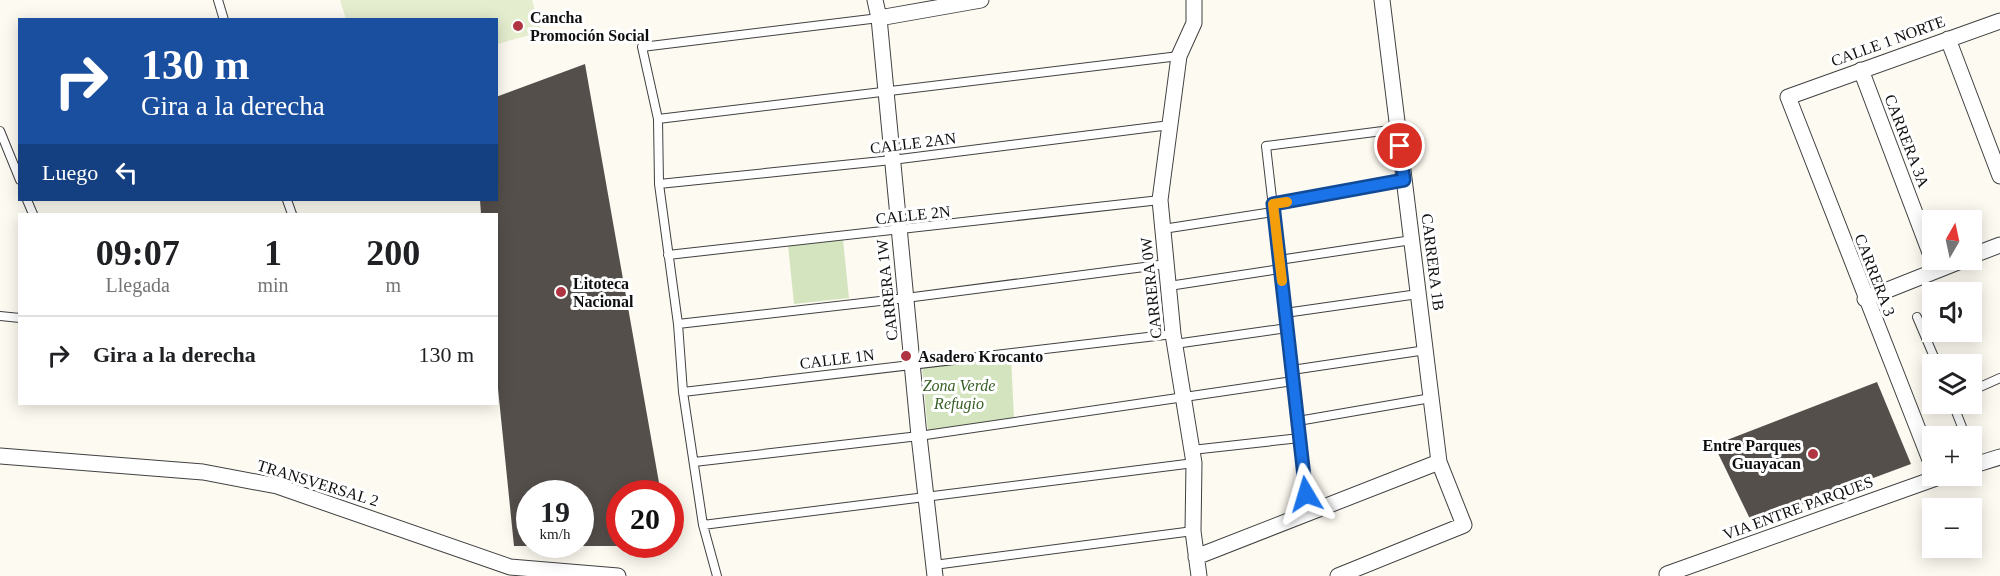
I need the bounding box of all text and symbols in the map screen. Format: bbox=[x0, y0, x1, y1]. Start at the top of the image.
place label: Cancha Promoción Social bbox=[530, 9, 650, 44]
street label: CALLE 1 NORTE bbox=[1829, 13, 1947, 69]
marker: Cancha Promoción Social bbox=[511, 19, 525, 33]
icon: right bbox=[42, 42, 120, 120]
text: 130 m bbox=[141, 42, 250, 88]
text: Gira a la derecha bbox=[141, 91, 325, 121]
street label: CARRERA 3A bbox=[1881, 92, 1933, 190]
pin bbox=[1374, 120, 1425, 171]
street label: CALLE 2AN bbox=[869, 129, 957, 157]
icon: arrive bbox=[1383, 129, 1416, 162]
icon: left bbox=[110, 156, 143, 189]
text: Luego bbox=[42, 160, 98, 185]
street label: CALLE 2N bbox=[875, 203, 952, 227]
north arrow bbox=[1922, 210, 1982, 270]
map controls bbox=[1922, 210, 1982, 558]
street label: CARRERA 1B bbox=[1419, 213, 1447, 311]
street label: CARRERA 3 bbox=[1852, 231, 1898, 319]
text: 09:07 bbox=[96, 233, 180, 273]
text: 1 bbox=[264, 233, 282, 273]
text: 200 bbox=[366, 233, 420, 273]
street label: CARRERA 0W bbox=[1137, 236, 1165, 340]
street label: CARRERA 1W bbox=[873, 238, 901, 342]
text: Llegada bbox=[106, 274, 170, 296]
text: min bbox=[257, 274, 289, 296]
text: m bbox=[386, 274, 401, 296]
place label: Litoteca Nacional bbox=[573, 275, 634, 310]
button: sound bbox=[1922, 282, 1982, 342]
marker: Litoteca Nacional bbox=[554, 285, 568, 299]
icon: right bbox=[42, 339, 75, 372]
text: Gira a la derecha bbox=[93, 342, 256, 367]
text: 130 m bbox=[418, 342, 474, 367]
street label: CALLE 1N bbox=[799, 346, 876, 372]
place label: Asadero Krocanto bbox=[918, 348, 1043, 365]
marker: Asadero Krocanto bbox=[899, 349, 913, 363]
button: layers bbox=[1922, 354, 1982, 414]
park label: Zona Verde Refugio bbox=[923, 377, 995, 413]
button: + bbox=[1922, 426, 1982, 486]
place label: Entre Parques Guayacan bbox=[1702, 437, 1801, 473]
marker: Entre Parques Guayacan bbox=[1806, 447, 1820, 461]
street label: TRANSVERSAL 2 bbox=[255, 456, 381, 510]
position arrow bbox=[1274, 462, 1338, 526]
street label: VIA ENTRE PARQUES bbox=[1721, 473, 1875, 543]
speed limit sign: 20 bbox=[606, 480, 684, 558]
text: 19 bbox=[540, 495, 570, 528]
button: − bbox=[1922, 498, 1982, 558]
text: km/h bbox=[540, 526, 570, 542]

